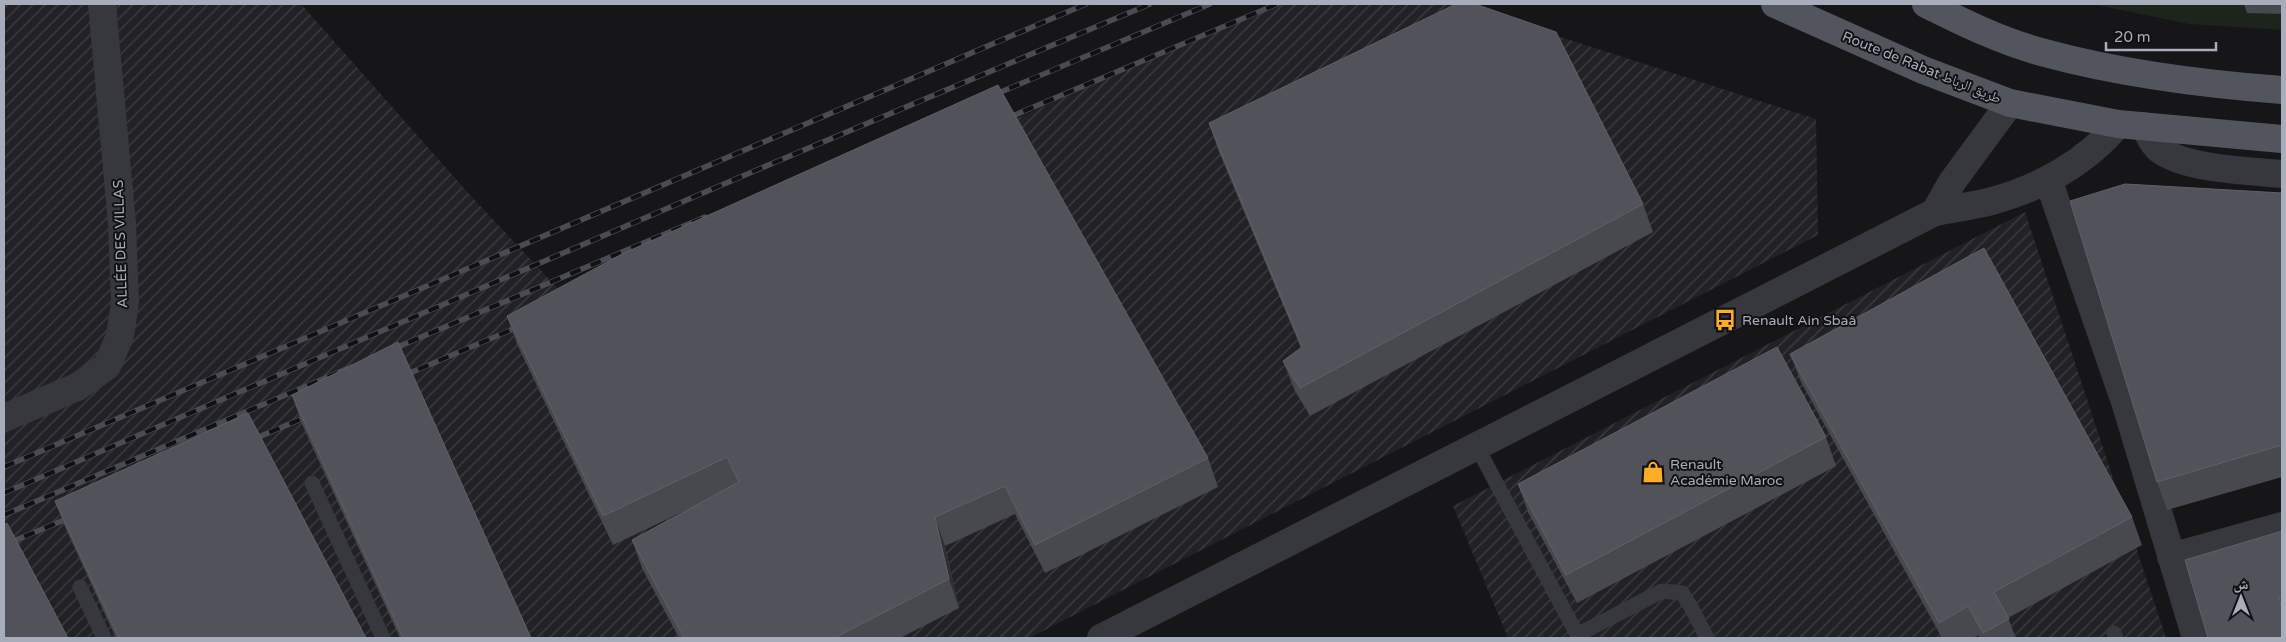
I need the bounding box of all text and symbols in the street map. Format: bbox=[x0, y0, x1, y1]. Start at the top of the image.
scale bar bbox=[2106, 20, 2216, 52]
street label: Route de Rabat طريق الرباط bbox=[1839, 28, 2004, 108]
text: 20 m bbox=[2114, 28, 2151, 46]
street label: ALLÉE DES VILLAS bbox=[110, 179, 131, 308]
bus stop icon: Renault Ain Sbaâ bbox=[1712, 307, 1738, 333]
place label: Renault Ain Sbaâ bbox=[1742, 312, 1856, 329]
place label: Renault Académie Maroc bbox=[1670, 456, 1783, 489]
shop icon: Renault Académie Maroc bbox=[1640, 459, 1666, 485]
north arrow bbox=[2216, 572, 2266, 622]
text: ش bbox=[2234, 576, 2249, 593]

